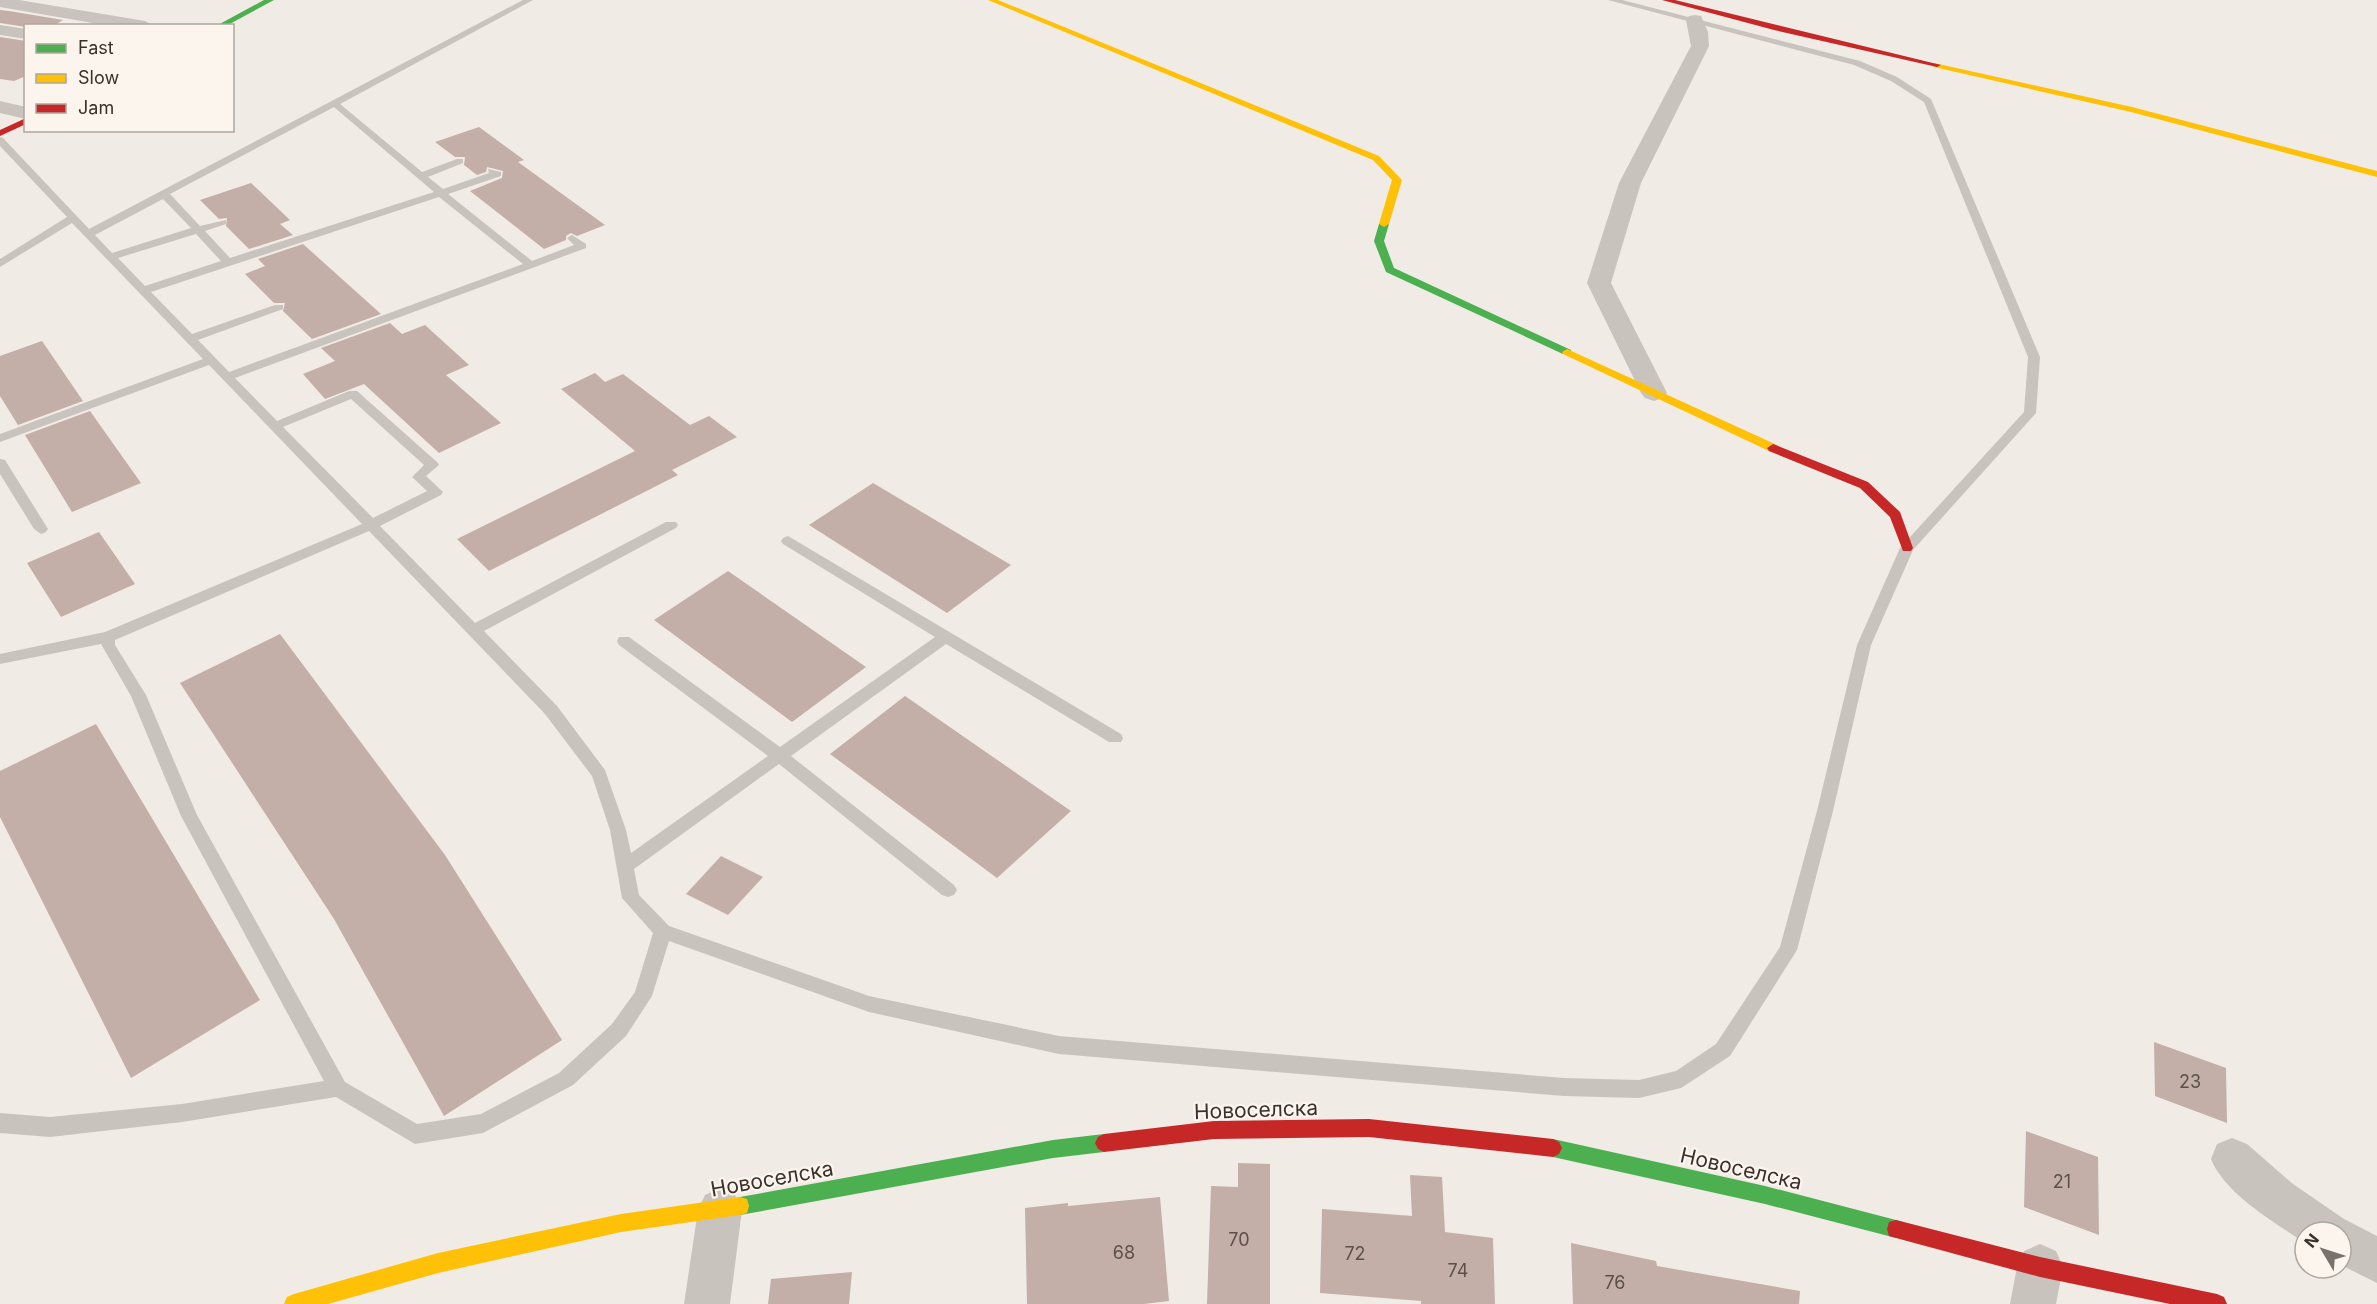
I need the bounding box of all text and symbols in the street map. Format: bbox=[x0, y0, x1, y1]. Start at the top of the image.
legend bbox=[24, 24, 234, 132]
text: Fast bbox=[78, 37, 114, 58]
text: Slow bbox=[78, 67, 119, 88]
text: Jam bbox=[78, 97, 114, 118]
house number: 23 bbox=[2179, 1071, 2201, 1092]
street label: Новоселска bbox=[1194, 1095, 1318, 1124]
street label: Новоселска bbox=[1678, 1142, 1804, 1195]
street label: Новоселска bbox=[709, 1155, 835, 1202]
house number: 21 bbox=[2053, 1171, 2071, 1192]
north arrow bbox=[2293, 1220, 2353, 1280]
house number: 70 bbox=[1228, 1229, 1250, 1250]
text: N bbox=[2300, 1230, 2323, 1252]
house number: 68 bbox=[1113, 1242, 1135, 1263]
house number: 72 bbox=[1344, 1243, 1366, 1264]
house number: 74 bbox=[1448, 1260, 1468, 1281]
house number: 76 bbox=[1604, 1272, 1626, 1293]

